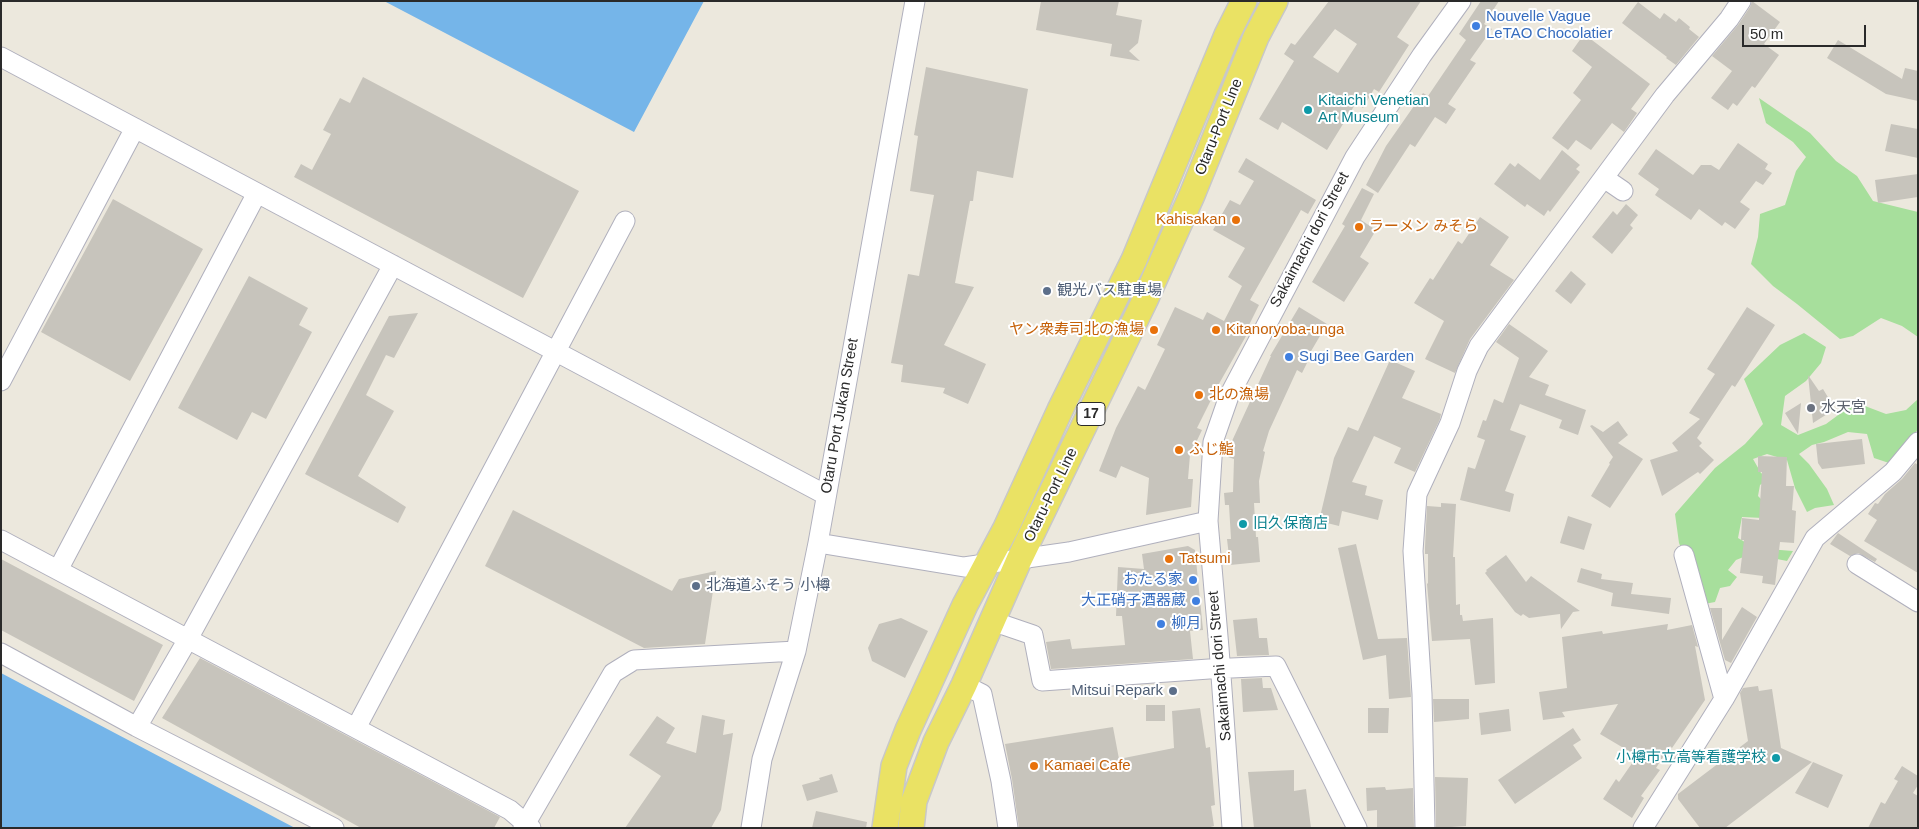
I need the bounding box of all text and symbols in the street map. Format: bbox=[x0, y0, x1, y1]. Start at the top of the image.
place label: Nouvelle Vague LeTAO Chocolatier bbox=[1486, 8, 1612, 43]
scale bar bbox=[1744, 15, 1868, 47]
marker: Nouvelle Vague LeTAO Chocolatier bbox=[1470, 20, 1482, 32]
text: 50 m bbox=[1750, 25, 1783, 42]
street label: Otaru-Port Line bbox=[1191, 76, 1247, 178]
place label: Kitaichi Venetian Art Museum bbox=[1318, 92, 1429, 127]
marker: Kitaichi Venetian Art Museum bbox=[1302, 104, 1314, 116]
street label: Sakaimachi dori Street bbox=[1267, 169, 1353, 311]
place label: Kahisakan bbox=[1156, 211, 1226, 229]
marker: Kahisakan bbox=[1230, 214, 1242, 226]
place label: ラーメン みそら bbox=[1369, 218, 1478, 236]
marker: ラーメン みそら bbox=[1353, 221, 1365, 233]
place label: 観光バス駐車場 bbox=[1057, 282, 1162, 300]
marker: 観光バス駐車場 bbox=[1041, 285, 1053, 297]
place label: ヤン衆寿司北の漁場 bbox=[1009, 321, 1144, 339]
place label: Kitanoryoba-unga bbox=[1226, 321, 1344, 339]
marker: ヤン衆寿司北の漁場 bbox=[1148, 324, 1160, 336]
marker: Kitanoryoba-unga bbox=[1210, 324, 1222, 336]
street label: Otaru Port Jukan Street bbox=[817, 337, 863, 495]
place label: Sugi Bee Garden bbox=[1299, 348, 1414, 366]
marker: Sugi Bee Garden bbox=[1283, 351, 1295, 363]
place label: 北の漁場 bbox=[1209, 386, 1269, 404]
marker: 北の漁場 bbox=[1193, 389, 1205, 401]
place label: 水天宮 bbox=[1821, 399, 1866, 417]
road number: 17 bbox=[1077, 402, 1105, 426]
marker: 水天宮 bbox=[1805, 402, 1817, 414]
place label: ふじ鮨 bbox=[1189, 441, 1234, 459]
marker: ふじ鮨 bbox=[1173, 444, 1185, 456]
street label: Otaru-Port Line bbox=[1020, 445, 1082, 545]
place label: 旧久保商店 bbox=[1253, 515, 1328, 533]
marker: 旧久保商店 bbox=[1237, 518, 1249, 530]
place label: Tatsumi bbox=[1179, 550, 1231, 568]
marker: Tatsumi bbox=[1163, 553, 1175, 565]
place label: おたる家 bbox=[1123, 571, 1183, 589]
marker: おたる家 bbox=[1187, 574, 1199, 586]
place label: 北海道ふそう 小樽 bbox=[706, 577, 830, 595]
marker: 北海道ふそう 小樽 bbox=[690, 580, 702, 592]
street label: Sakaimachi dori Street bbox=[1204, 590, 1236, 742]
place label: 大正硝子酒器蔵 bbox=[1081, 592, 1186, 610]
marker: 大正硝子酒器蔵 bbox=[1190, 595, 1202, 607]
place label: 柳月 bbox=[1171, 615, 1201, 633]
marker: 柳月 bbox=[1155, 618, 1167, 630]
place label: Mitsui Repark bbox=[1071, 682, 1163, 700]
marker: Mitsui Repark bbox=[1167, 685, 1179, 697]
place label: 小樽市立高等看護学校 bbox=[1616, 749, 1766, 767]
marker: 小樽市立高等看護学校 bbox=[1770, 752, 1782, 764]
place label: Kamaei Cafe bbox=[1044, 757, 1131, 775]
marker: Kamaei Cafe bbox=[1028, 760, 1040, 772]

